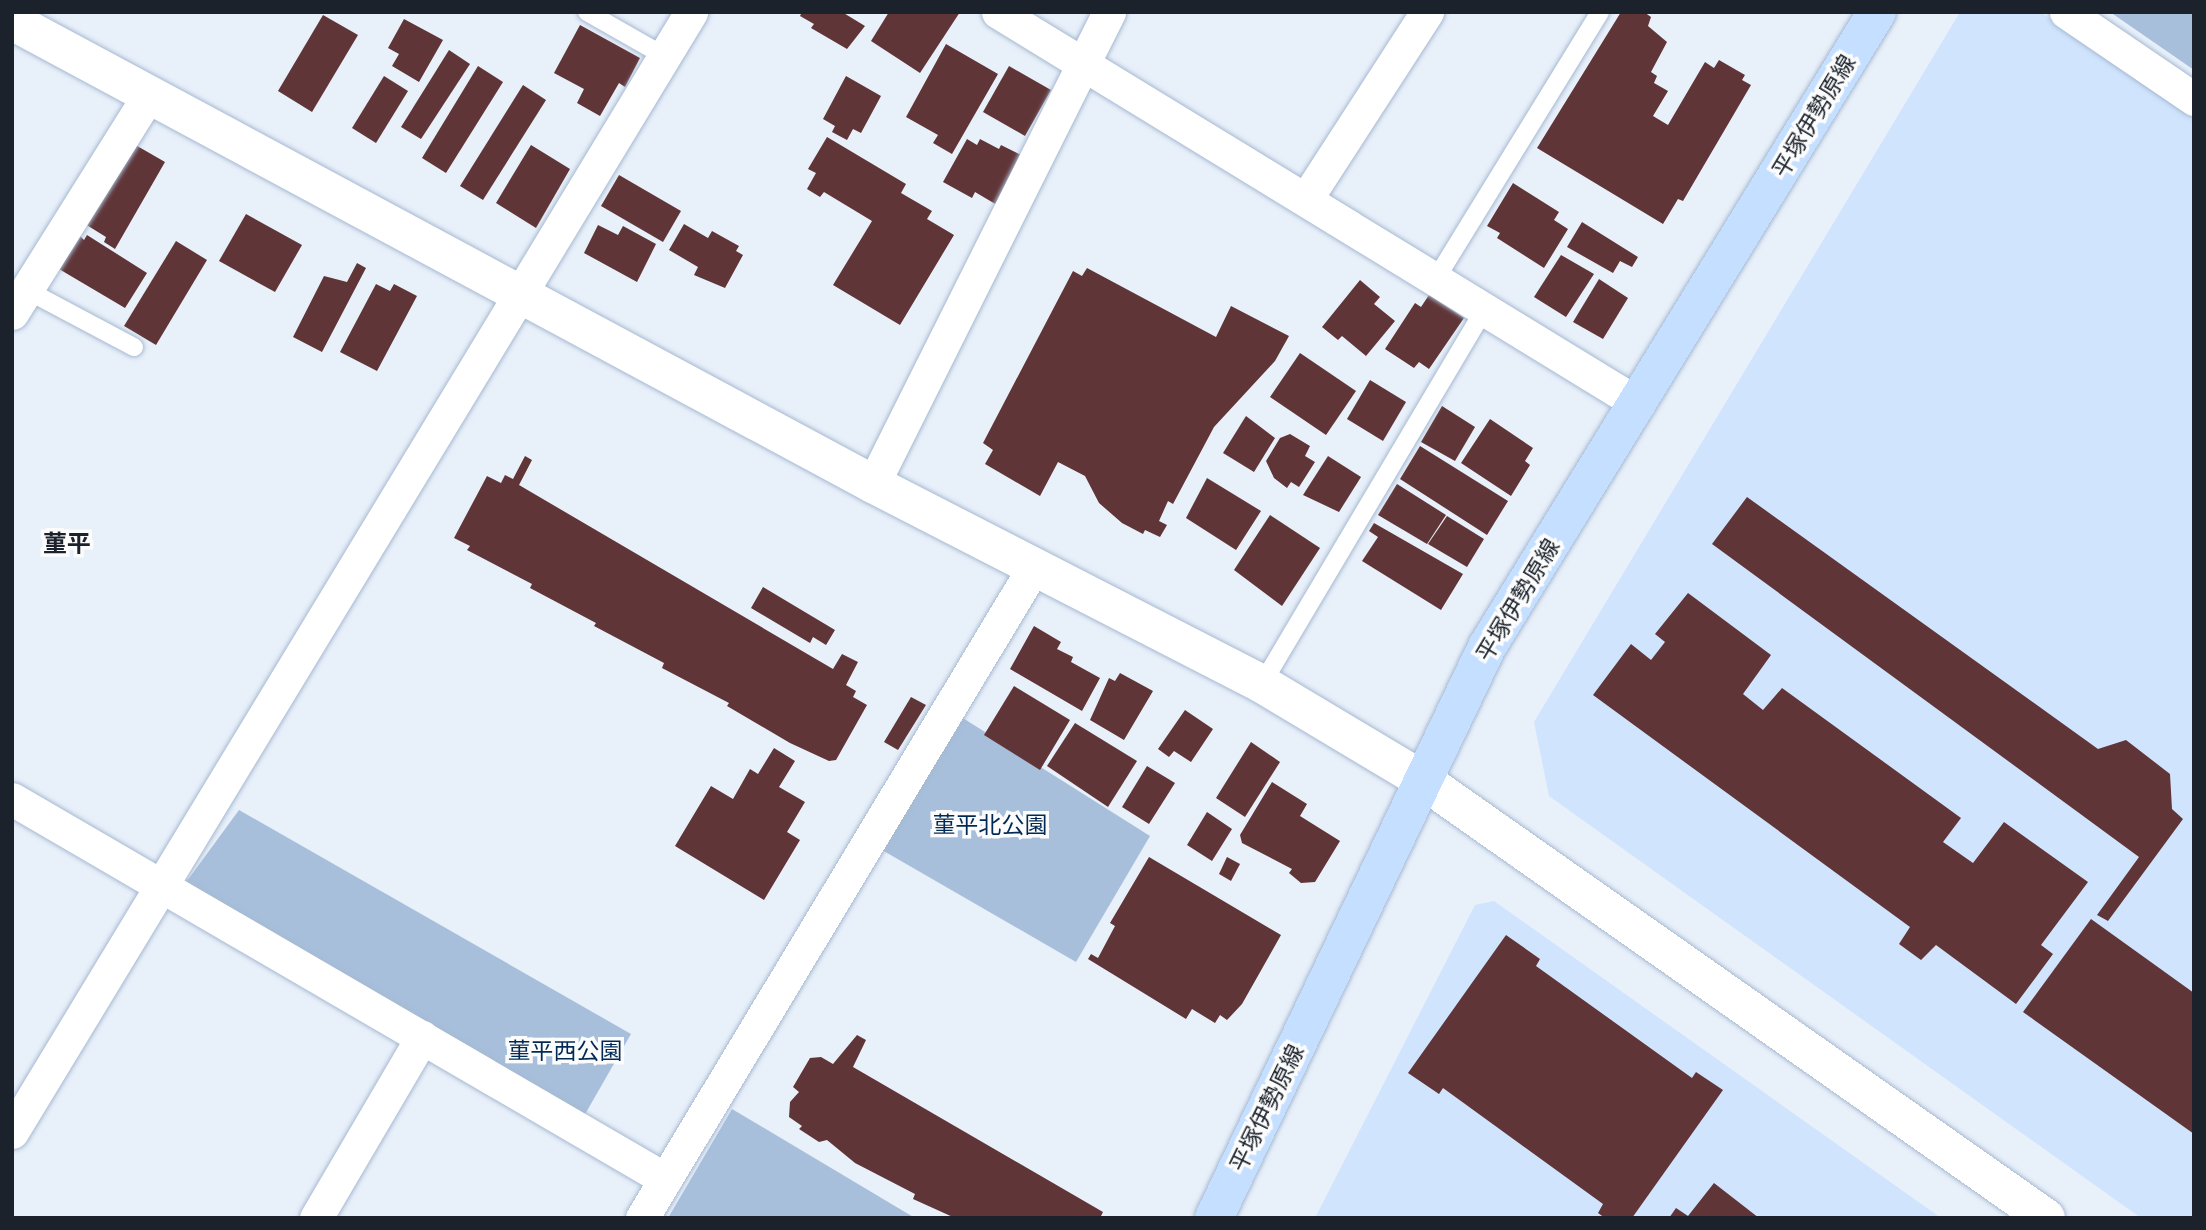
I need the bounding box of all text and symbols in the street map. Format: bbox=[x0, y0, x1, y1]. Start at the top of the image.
street label: 平塚伊勢原線 bbox=[1767, 50, 1861, 182]
district label: 菫平 bbox=[43, 530, 91, 558]
street label: 平塚伊勢原線 bbox=[1471, 534, 1565, 666]
park label: 菫平北公園 bbox=[933, 811, 1047, 839]
park label: 菫平西公園 bbox=[508, 1037, 622, 1065]
street label: 平塚伊勢原線 bbox=[1224, 1040, 1310, 1176]

